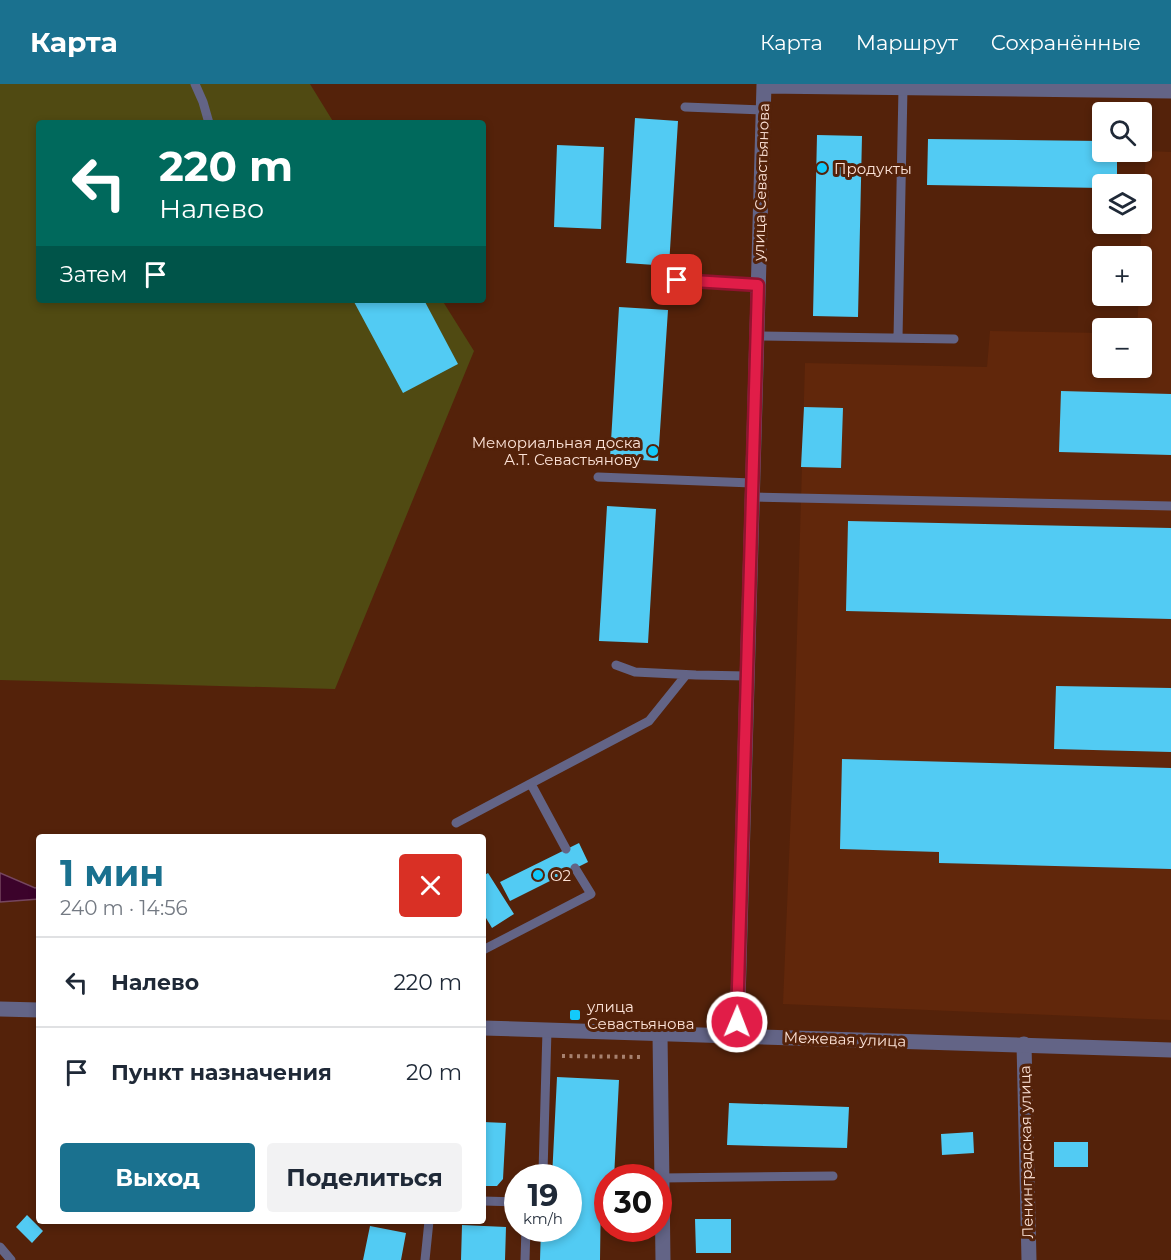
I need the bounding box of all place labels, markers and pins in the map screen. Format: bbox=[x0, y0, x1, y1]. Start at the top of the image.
place label: Продукты bbox=[834, 159, 912, 178]
marker: Продукты bbox=[815, 161, 829, 175]
pin bbox=[651, 254, 702, 305]
place label: Мемориальная доска А.Т. Севастьянову bbox=[472, 433, 642, 469]
marker: Мемориальная доска А.Т. Севастьянову bbox=[646, 444, 660, 458]
place label: O2 bbox=[550, 866, 571, 885]
marker: O2 bbox=[531, 868, 545, 882]
place label: улица Севастьянова bbox=[586, 997, 694, 1033]
marker: улица Севастьянова bbox=[568, 1008, 582, 1022]

